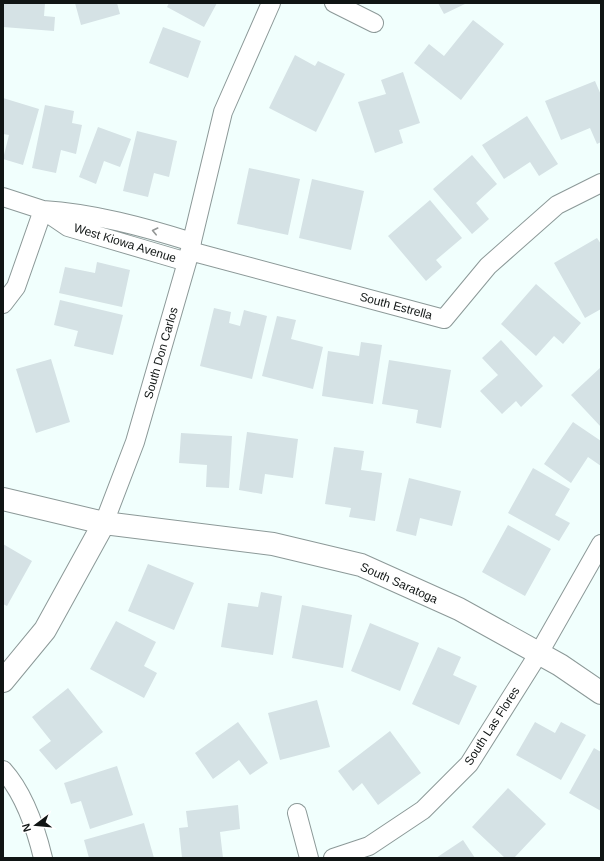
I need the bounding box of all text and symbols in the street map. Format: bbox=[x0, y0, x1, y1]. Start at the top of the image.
street label: West Kiowa Avenue bbox=[72, 221, 178, 265]
one-way arrow bbox=[151, 228, 158, 236]
street label: South Estrella bbox=[358, 290, 434, 323]
street label: South Don Carlos bbox=[141, 306, 181, 400]
street label: South Saratoga bbox=[358, 560, 440, 606]
street label: South Las Flores bbox=[461, 684, 523, 768]
north arrow bbox=[16, 805, 56, 845]
text: N bbox=[20, 822, 33, 833]

